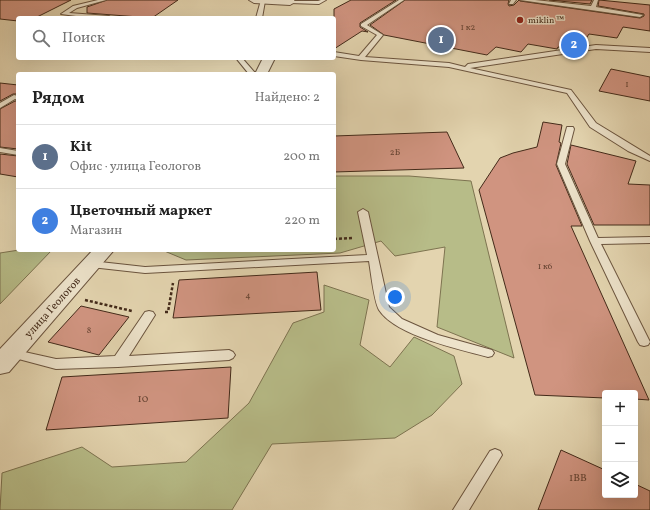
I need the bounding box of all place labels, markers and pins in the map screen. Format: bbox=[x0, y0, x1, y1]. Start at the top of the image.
place label: miklin ™ bbox=[528, 14, 565, 27]
marker: miklin ™ bbox=[515, 15, 525, 25]
pin: 1 bbox=[428, 25, 454, 55]
pin: 2 bbox=[561, 30, 587, 60]

